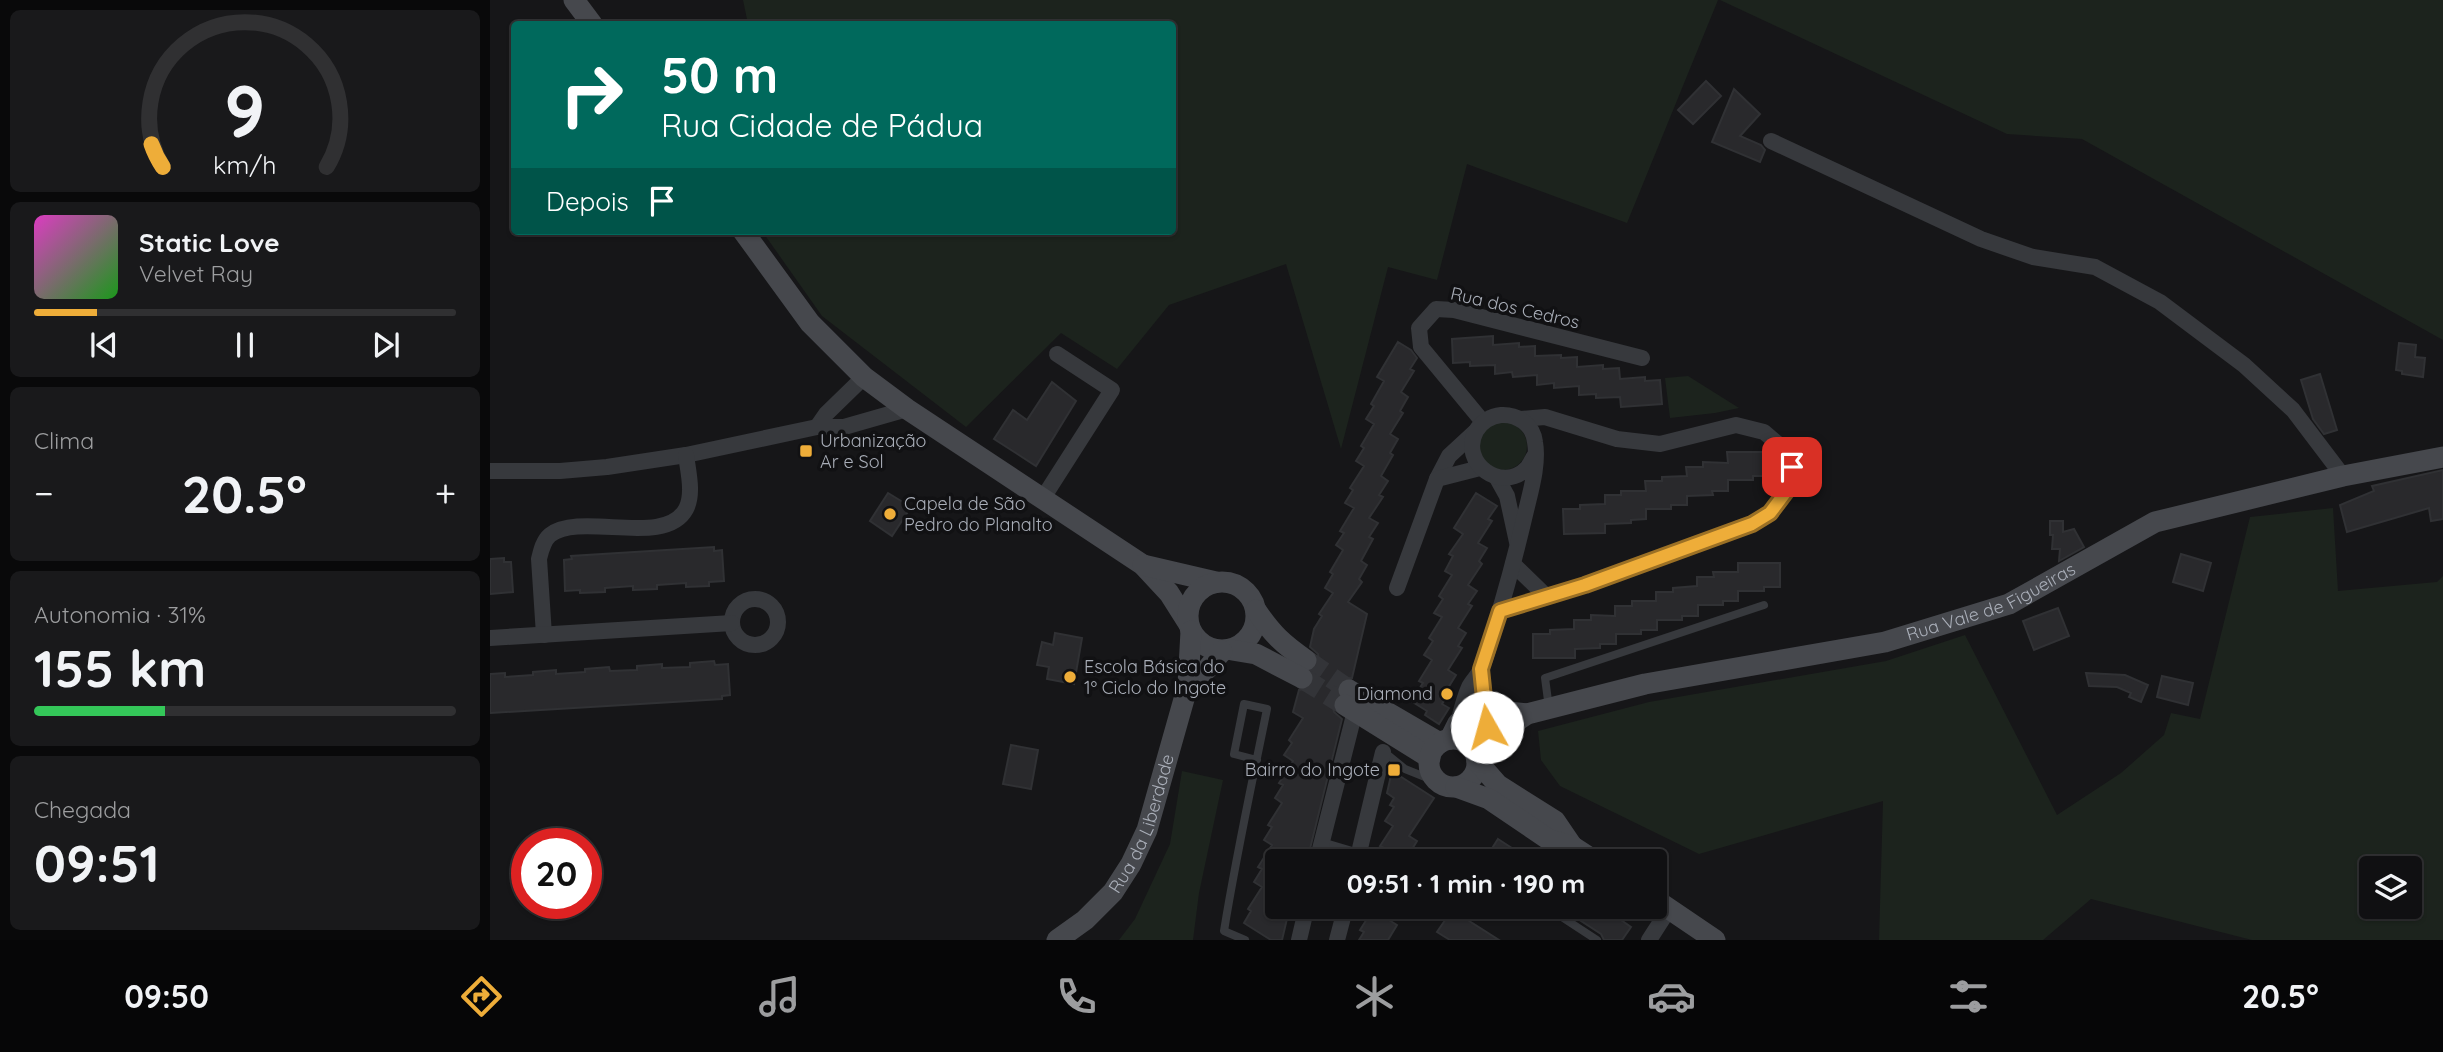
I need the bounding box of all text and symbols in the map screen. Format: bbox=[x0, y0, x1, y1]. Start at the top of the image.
text: 50 m bbox=[661, 44, 778, 105]
icon: right bbox=[546, 49, 637, 140]
text: 9 bbox=[224, 64, 266, 155]
text: Rua Cidade de Pádua bbox=[661, 105, 983, 145]
text: km/h bbox=[213, 149, 277, 180]
icon: arrive bbox=[643, 182, 681, 220]
text: Depois bbox=[546, 185, 629, 218]
text: Static Love bbox=[139, 226, 280, 259]
text: Velvet Ray bbox=[139, 259, 253, 288]
street label: Rua dos Cedros bbox=[1448, 281, 1582, 334]
icon: previous bbox=[85, 326, 123, 364]
icon: pause bbox=[226, 326, 264, 364]
icon: next bbox=[367, 326, 405, 364]
text: Clima bbox=[34, 426, 94, 455]
place label: Urbanização Ar e Sol bbox=[820, 429, 926, 473]
pin bbox=[1762, 437, 1822, 497]
marker: Urbanização Ar e Sol bbox=[798, 443, 814, 459]
icon: arrive bbox=[1773, 448, 1811, 486]
text: 20.5° bbox=[182, 461, 307, 526]
text: − bbox=[34, 469, 54, 517]
text: + bbox=[435, 469, 456, 517]
place label: Capela de São Pedro do Planalto bbox=[904, 492, 1053, 536]
marker: Capela de São Pedro do Planalto bbox=[882, 506, 898, 522]
street label: Rua Vale de Figueiras bbox=[1903, 557, 2079, 646]
text: Autonomia · 31% bbox=[34, 600, 206, 629]
text: 155 km bbox=[34, 635, 206, 700]
place label: Escola Básica do 1º Ciclo do Ingote bbox=[1084, 655, 1226, 699]
marker: Escola Básica do 1º Ciclo do Ingote bbox=[1062, 669, 1078, 685]
place label: Diamond bbox=[1357, 682, 1433, 705]
marker: Diamond bbox=[1439, 686, 1455, 702]
position arrow bbox=[1450, 690, 1524, 764]
street label: Rua da Liberdade bbox=[1103, 751, 1179, 897]
place label: Bairro do Ingote bbox=[1245, 758, 1380, 781]
marker: Bairro do Ingote bbox=[1386, 762, 1402, 778]
text: Chegada bbox=[34, 795, 131, 824]
speed limit sign: 20 bbox=[511, 828, 602, 919]
text: 09:51 bbox=[34, 830, 160, 895]
map controls bbox=[2359, 856, 2422, 919]
button: layers bbox=[2359, 856, 2422, 919]
text: 09:51 · 1 min · 190 m bbox=[1347, 867, 1585, 900]
icon: directions bbox=[457, 972, 506, 1021]
icon: music bbox=[755, 972, 804, 1021]
icon: phone bbox=[1052, 972, 1101, 1021]
icon: climate bbox=[1350, 972, 1399, 1021]
icon: car bbox=[1647, 972, 1696, 1021]
icon: filters bbox=[1944, 972, 1993, 1021]
text: 09:50 bbox=[124, 976, 209, 1016]
text: 20.5° bbox=[2242, 976, 2319, 1016]

